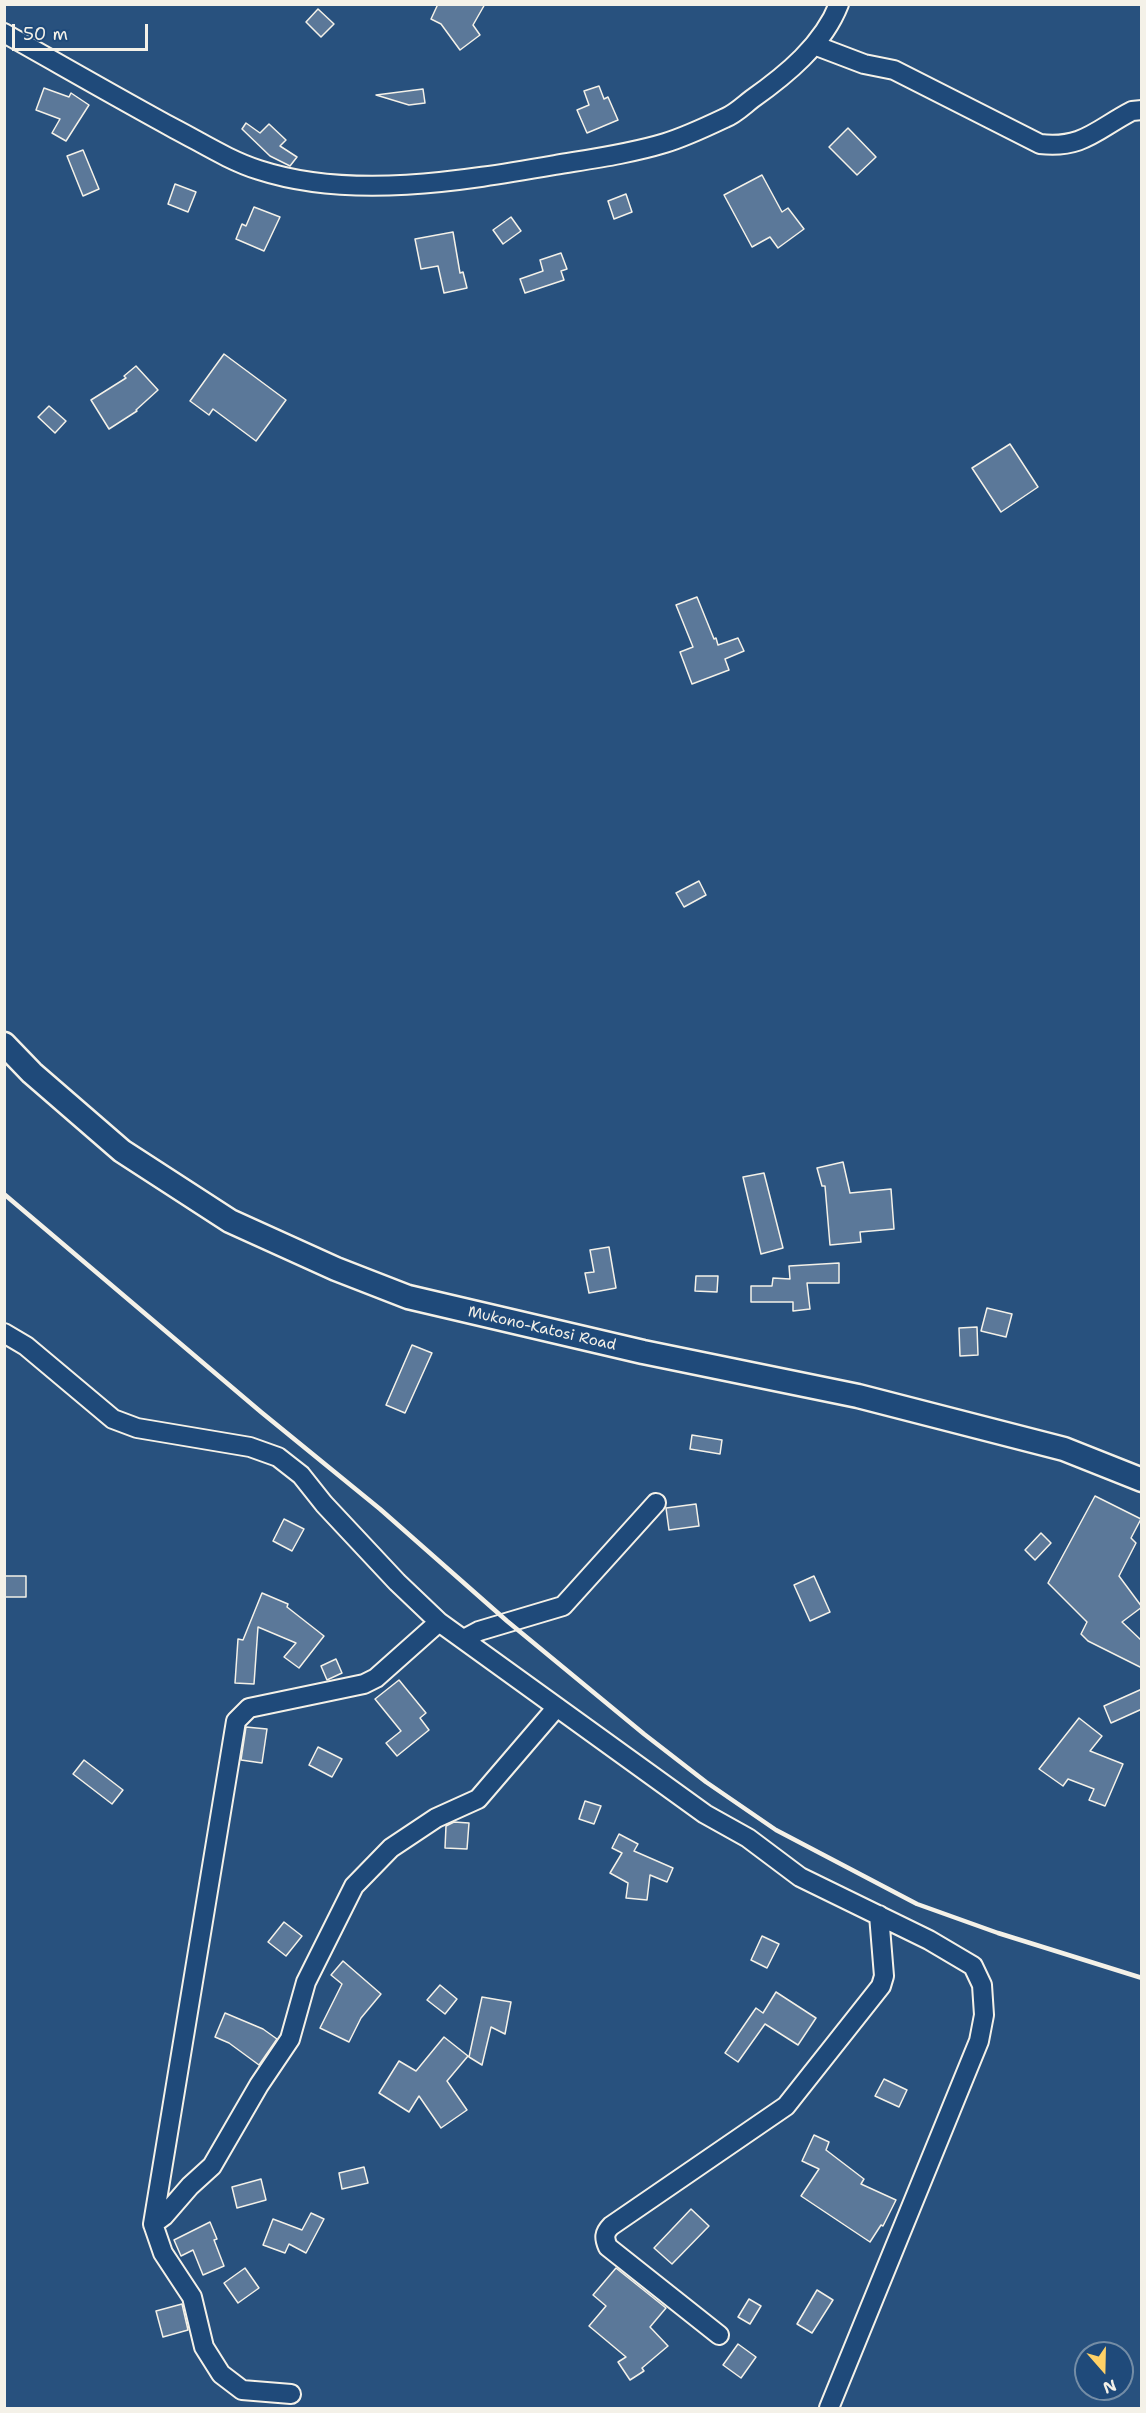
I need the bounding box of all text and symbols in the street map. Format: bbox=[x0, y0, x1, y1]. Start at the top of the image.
scale bar bbox=[15, 12, 152, 50]
text: 50 m bbox=[23, 22, 68, 46]
street label: Mukono-Katosi Road bbox=[466, 1303, 618, 1355]
north arrow bbox=[1074, 2341, 1134, 2401]
text: N bbox=[1100, 2374, 1119, 2399]

